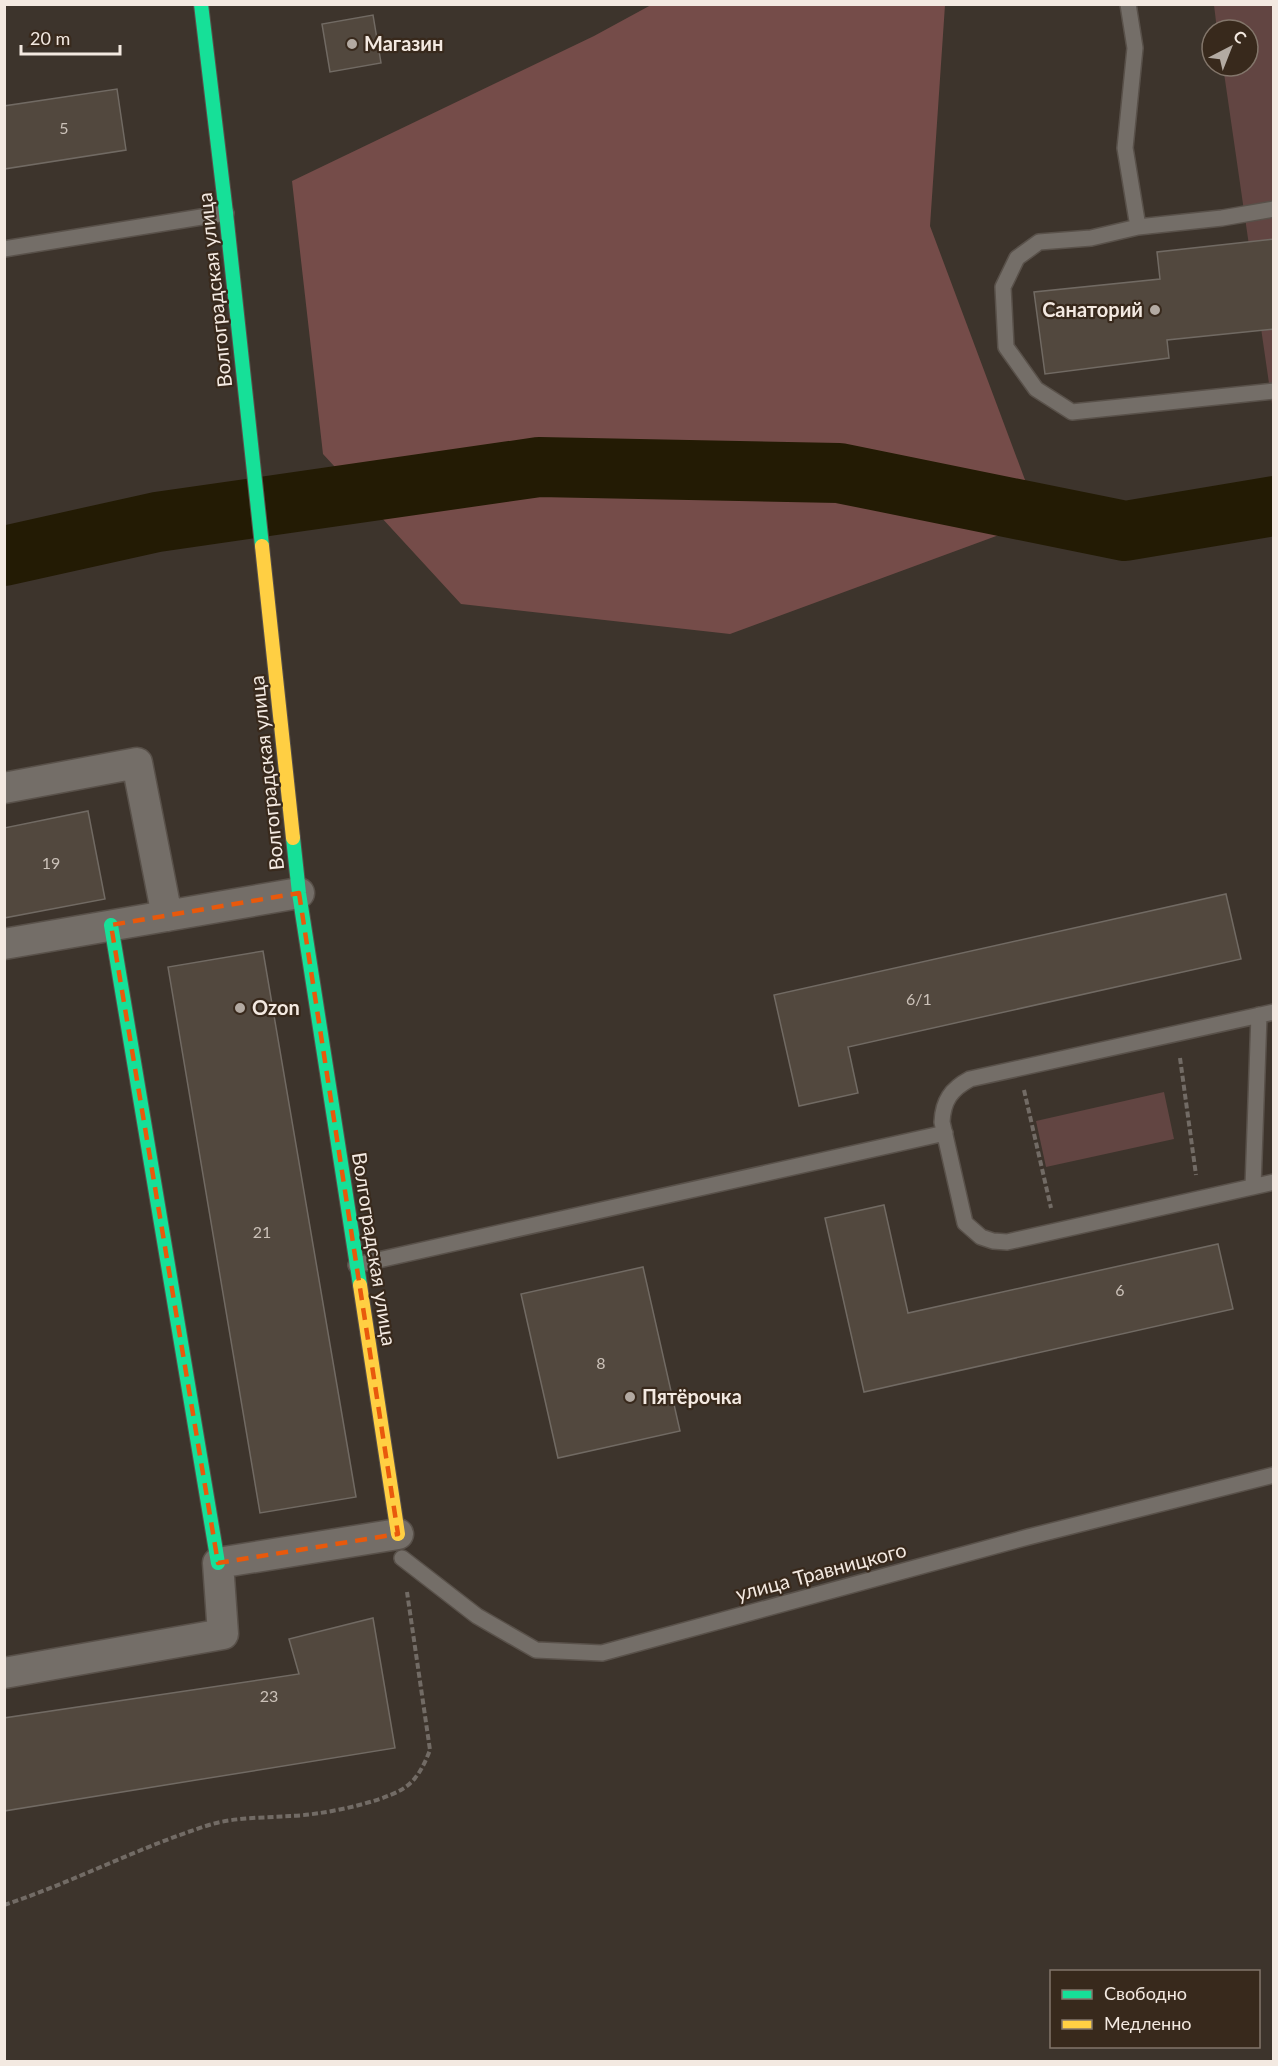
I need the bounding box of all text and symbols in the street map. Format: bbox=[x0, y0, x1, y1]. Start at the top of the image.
scale bar bbox=[21, 18, 120, 56]
north arrow bbox=[1200, 18, 1260, 78]
text: С bbox=[1230, 26, 1251, 47]
text: 20 m bbox=[30, 27, 70, 49]
place label: Магазин bbox=[364, 31, 443, 55]
marker: Магазин bbox=[345, 37, 359, 51]
house number: 5 bbox=[59, 118, 69, 137]
street label: Волгоградская улица bbox=[192, 192, 236, 389]
place label: Санаторий bbox=[1042, 297, 1143, 321]
marker: Санаторий bbox=[1148, 303, 1162, 317]
street label: Волгоградская улица bbox=[244, 675, 288, 872]
house number: 19 bbox=[42, 853, 60, 872]
house number: 6/1 bbox=[906, 989, 932, 1008]
place label: Ozon bbox=[252, 995, 300, 1019]
marker: Ozon bbox=[233, 1001, 247, 1015]
street label: Волгоградская улица bbox=[348, 1150, 402, 1347]
house number: 21 bbox=[253, 1222, 271, 1241]
house number: 6 bbox=[1115, 1280, 1125, 1299]
house number: 8 bbox=[596, 1353, 606, 1372]
place label: Пятёрочка bbox=[642, 1384, 742, 1408]
marker: Пятёрочка bbox=[623, 1390, 637, 1404]
street label: улица Травницкого bbox=[733, 1537, 909, 1605]
house number: 23 bbox=[260, 1686, 278, 1705]
legend bbox=[1050, 1970, 1260, 2048]
text: Свободно bbox=[1104, 1982, 1187, 2004]
text: Медленно bbox=[1104, 2012, 1192, 2034]

